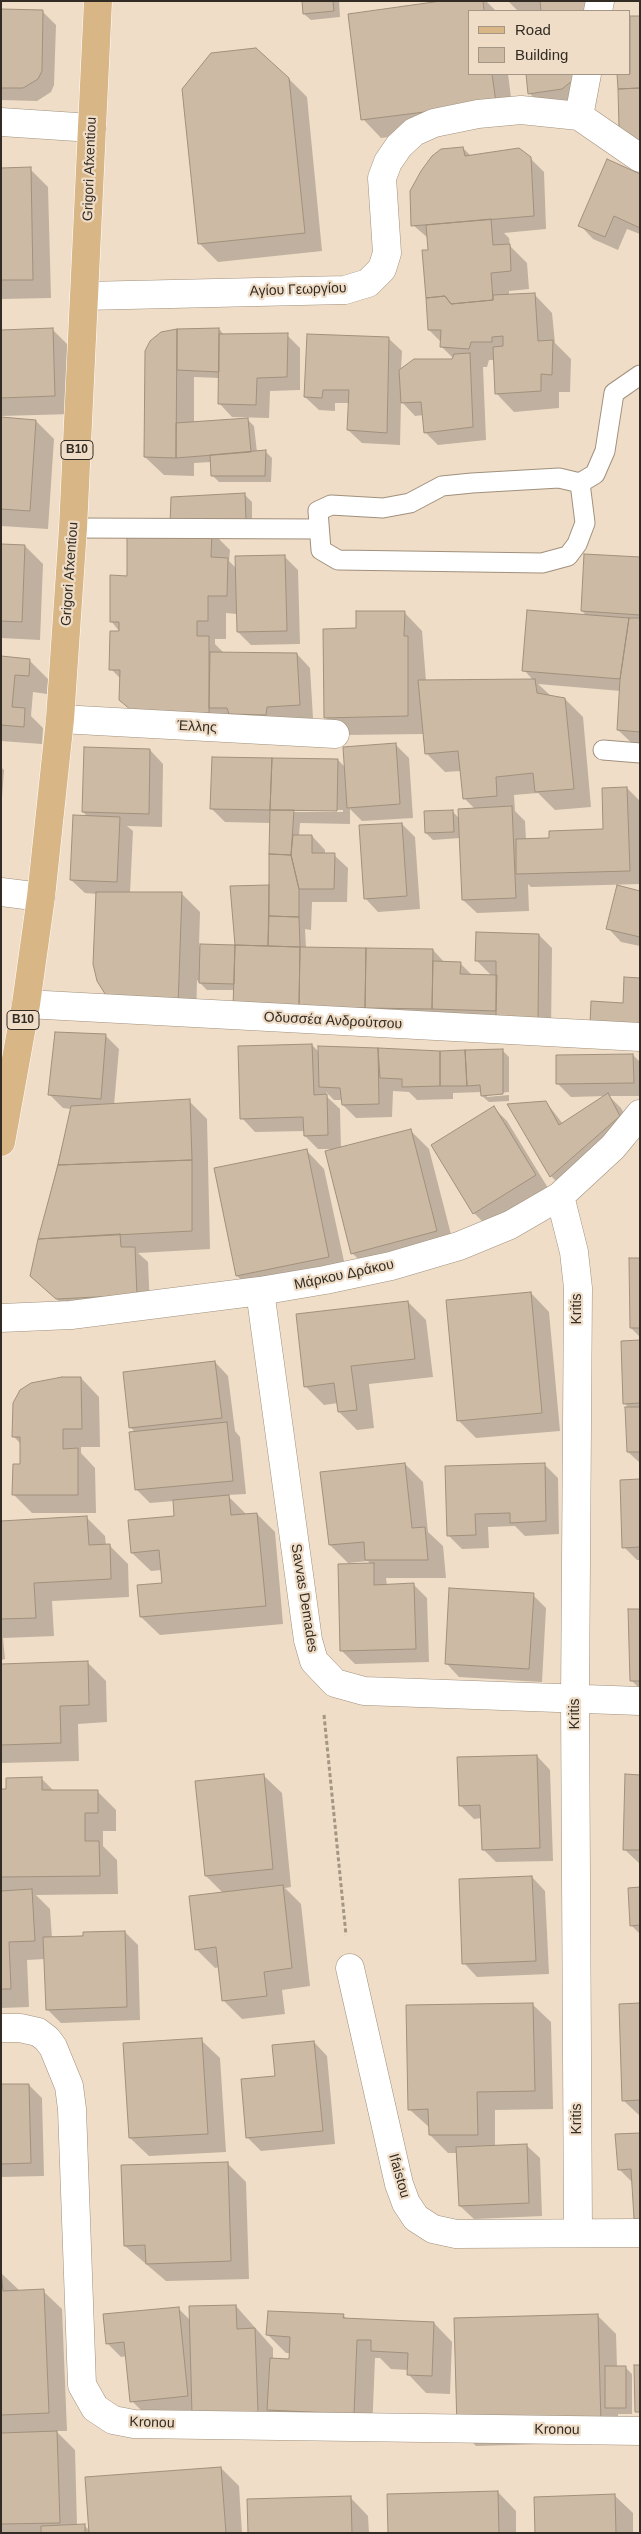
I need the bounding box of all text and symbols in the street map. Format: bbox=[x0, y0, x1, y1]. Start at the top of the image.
legend bbox=[468, 10, 631, 75]
text: Road bbox=[515, 21, 551, 38]
text: Building bbox=[515, 46, 568, 63]
street label: Grigori Afxentiou bbox=[80, 117, 100, 221]
street label: Αγίου Γεωργίου bbox=[249, 280, 347, 300]
road number: B10 bbox=[61, 440, 93, 460]
street label: Grigori Afxentiou bbox=[58, 521, 82, 627]
street label: Έλλης bbox=[177, 718, 217, 736]
street label: Οδυσσέα Ανδρούτσου bbox=[263, 1009, 403, 1033]
road number: B10 bbox=[7, 1010, 39, 1030]
street label: Μάρκου Δράκου bbox=[293, 1256, 395, 1294]
street label: Kritis bbox=[569, 1293, 585, 1325]
street label: Savvas Demades bbox=[287, 1543, 321, 1653]
street label: Kritis bbox=[567, 1698, 583, 1730]
street label: Kritis bbox=[569, 2103, 585, 2135]
street label: Ifaistou bbox=[385, 2152, 413, 2200]
street label: Kronou bbox=[129, 2414, 175, 2432]
street label: Kronou bbox=[534, 2421, 580, 2439]

